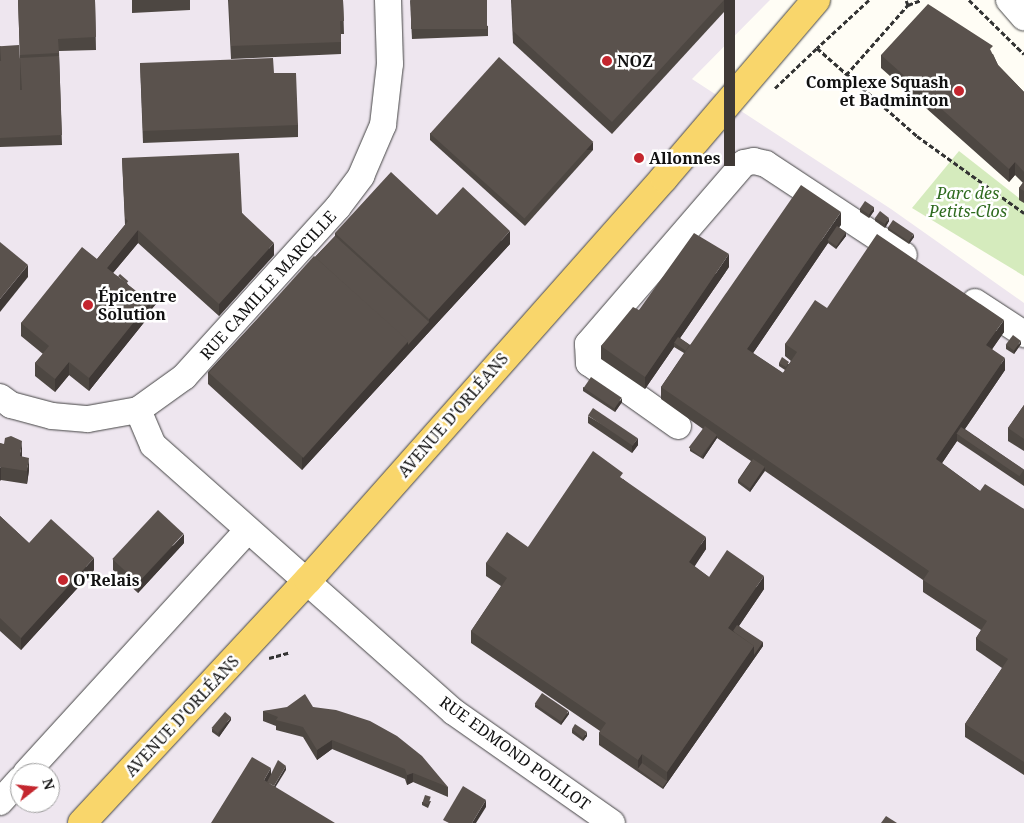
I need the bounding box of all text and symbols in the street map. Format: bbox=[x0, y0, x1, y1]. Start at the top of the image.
place label: NOZ bbox=[617, 51, 653, 71]
marker: NOZ bbox=[601, 55, 613, 67]
place label: Complexe Squash et Badminton bbox=[806, 72, 949, 110]
marker: Complexe Squash et Badminton bbox=[953, 85, 965, 97]
place label: Allonnes bbox=[649, 148, 720, 168]
marker: Allonnes bbox=[633, 152, 645, 164]
park label: Parc des Petits-Clos bbox=[929, 183, 1007, 221]
street label: RUE CAMILLE MARCILLE bbox=[196, 206, 340, 364]
place label: Épicentre Solution bbox=[98, 286, 177, 324]
marker: Épicentre Solution bbox=[82, 299, 94, 311]
street label: AVENUE D'ORLÉANS bbox=[394, 349, 512, 481]
place label: O'Relais bbox=[73, 570, 139, 590]
marker: O'Relais bbox=[57, 574, 69, 586]
street label: AVENUE D'ORLÉANS bbox=[121, 652, 243, 780]
street label: RUE EDMOND POILLOT bbox=[436, 692, 594, 814]
north arrow bbox=[10, 763, 60, 813]
text: N bbox=[38, 776, 60, 792]

